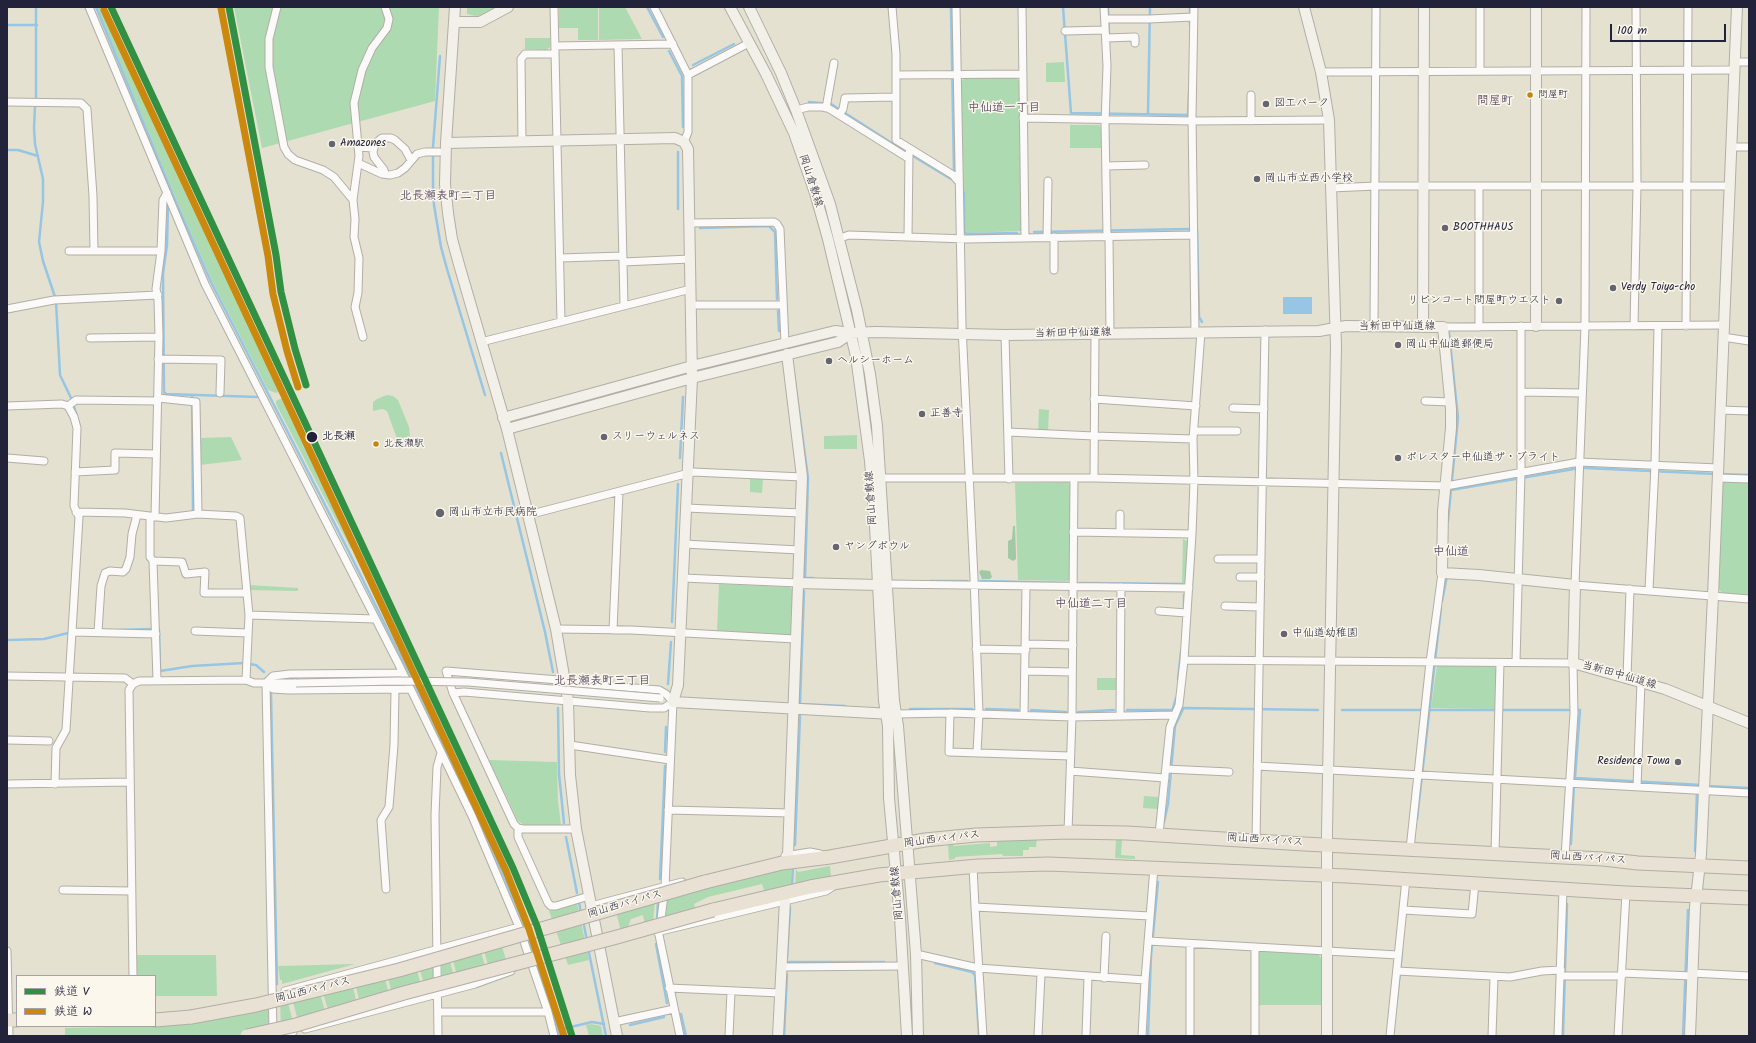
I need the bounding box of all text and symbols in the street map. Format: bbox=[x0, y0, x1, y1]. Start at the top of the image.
scale bar bbox=[1612, 16, 1728, 42]
text: 100 m bbox=[1617, 21, 1647, 40]
place label: 問屋町 bbox=[1538, 89, 1568, 101]
marker: 問屋町 bbox=[1525, 90, 1535, 100]
district label: 問屋町 bbox=[1477, 95, 1513, 109]
place label: 図工パーク bbox=[1274, 97, 1329, 111]
marker: 図工パーク bbox=[1261, 99, 1271, 109]
district label: 中仙道一丁目 bbox=[968, 102, 1040, 116]
place label: Amazones bbox=[340, 137, 386, 151]
marker: Amazones bbox=[327, 139, 337, 149]
street label: 岡山倉敷線 bbox=[795, 153, 825, 209]
place label: 岡山市立西小学校 bbox=[1265, 172, 1353, 186]
marker: 岡山市立西小学校 bbox=[1252, 174, 1262, 184]
district label: 北長瀬表町二丁目 bbox=[400, 190, 496, 204]
place label: BOOTHHAUS bbox=[1453, 221, 1513, 235]
marker: BOOTHHAUS bbox=[1440, 223, 1450, 233]
place label: Verdy Toiya-cho bbox=[1621, 281, 1695, 295]
marker: Verdy Toiya-cho bbox=[1608, 283, 1618, 293]
place label: リビンコート問屋町ウエスト bbox=[1408, 294, 1551, 308]
marker: リビンコート問屋町ウエスト bbox=[1554, 296, 1564, 306]
street label: 当新田中仙道線 bbox=[1359, 320, 1435, 334]
street label: 当新田中仙道線 bbox=[1034, 327, 1112, 341]
place label: 岡山中仙道郵便局 bbox=[1406, 338, 1494, 352]
marker: 岡山中仙道郵便局 bbox=[1393, 340, 1403, 350]
place label: ヘルシーホーム bbox=[837, 354, 914, 368]
marker: ヘルシーホーム bbox=[824, 356, 834, 366]
place label: 正善寺 bbox=[930, 407, 963, 421]
marker: 正善寺 bbox=[917, 409, 927, 419]
marker: 北長瀬 bbox=[305, 430, 319, 444]
place label: 北長瀬 bbox=[322, 430, 355, 444]
place label: スリーウェルネス bbox=[612, 430, 700, 444]
marker: スリーウェルネス bbox=[599, 432, 609, 442]
place label: 北長瀬駅 bbox=[384, 438, 424, 450]
marker: 北長瀬駅 bbox=[371, 439, 381, 449]
place label: ポレスター中仙道ザ・ブライト bbox=[1406, 451, 1560, 465]
marker: ポレスター中仙道ザ・ブライト bbox=[1393, 453, 1403, 463]
street label: 岡山倉敷線 bbox=[863, 470, 881, 526]
place label: 岡山市立市民病院 bbox=[449, 506, 537, 520]
marker: 岡山市立市民病院 bbox=[434, 507, 446, 519]
place label: ヤングボウル bbox=[844, 540, 910, 554]
marker: ヤングボウル bbox=[831, 542, 841, 552]
district label: 中仙道 bbox=[1433, 546, 1469, 560]
district label: 中仙道二丁目 bbox=[1055, 598, 1127, 612]
place label: 中仙道幼稚園 bbox=[1292, 627, 1358, 641]
marker: 中仙道幼稚園 bbox=[1279, 629, 1289, 639]
street label: 当新田中仙道線 bbox=[1580, 659, 1658, 693]
district label: 北長瀬表町三丁目 bbox=[554, 675, 650, 689]
place label: Residence Towa bbox=[1597, 755, 1670, 769]
marker: Residence Towa bbox=[1673, 757, 1683, 767]
street label: 岡山西バイパス bbox=[903, 829, 981, 851]
street label: 岡山西バイパス bbox=[1226, 832, 1304, 850]
street label: 岡山西バイパス bbox=[1549, 850, 1627, 868]
street label: 岡山倉敷線 bbox=[889, 865, 907, 921]
street label: 岡山西バイパス bbox=[586, 888, 664, 922]
legend bbox=[16, 975, 156, 1027]
street label: 岡山西バイパス bbox=[274, 975, 352, 1007]
text: 鉄道 V bbox=[54, 982, 89, 1001]
text: 鉄道 W bbox=[54, 1002, 92, 1021]

